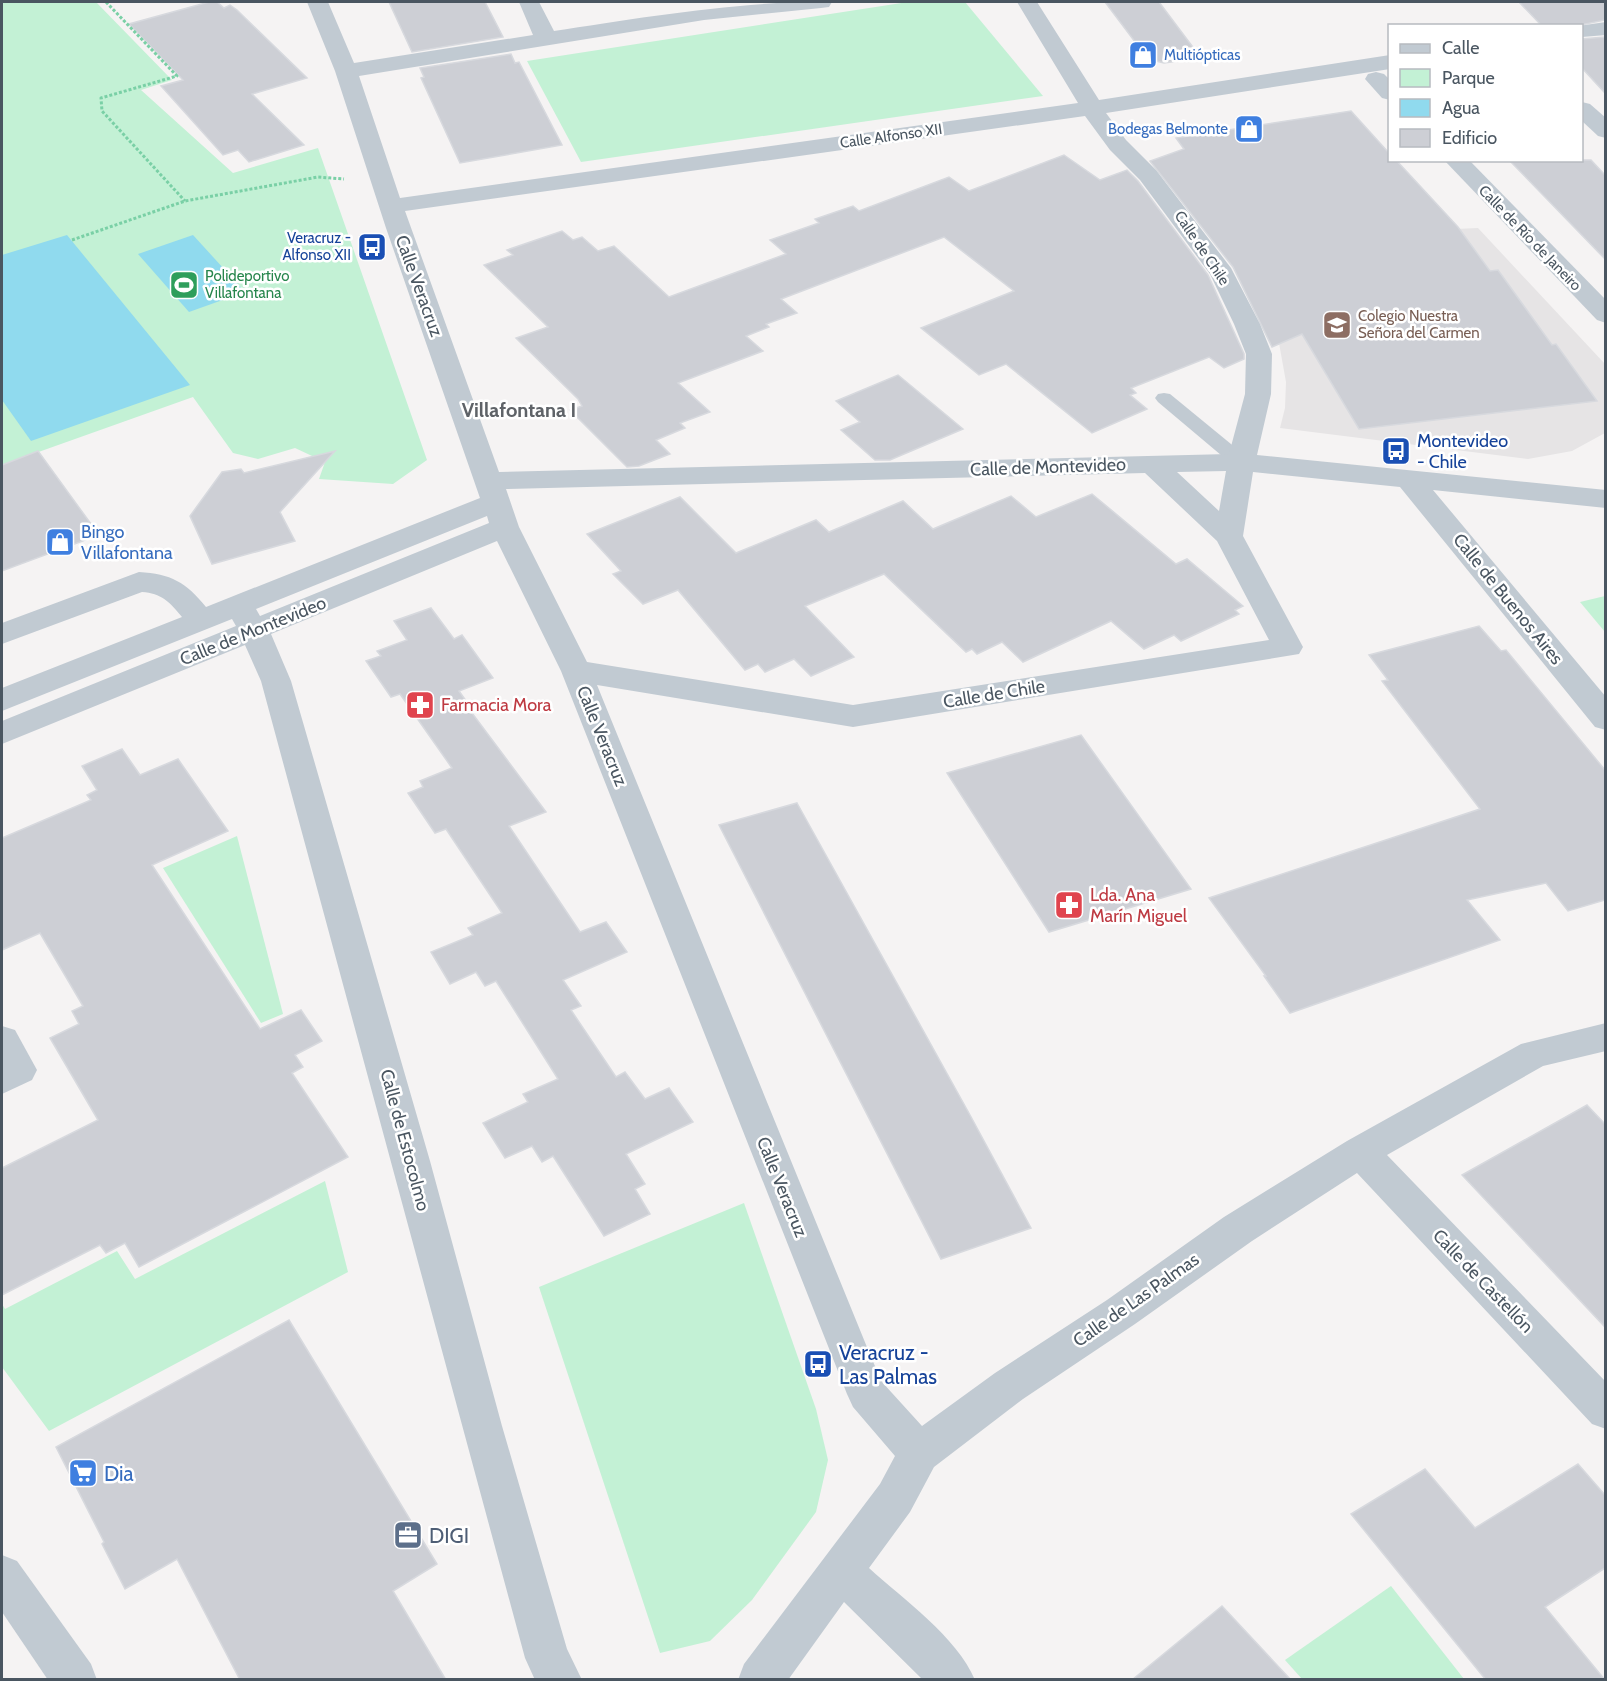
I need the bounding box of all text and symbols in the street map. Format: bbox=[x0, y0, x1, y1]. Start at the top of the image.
legend bbox=[1388, 24, 1583, 162]
text: Calle bbox=[1442, 37, 1479, 59]
shop icon: Multiópticas bbox=[1127, 39, 1159, 71]
place label: Multiópticas bbox=[1164, 46, 1241, 64]
text: Parque bbox=[1442, 67, 1495, 89]
text: Agua bbox=[1442, 97, 1480, 119]
shop icon: Bodegas Belmonte bbox=[1233, 113, 1265, 145]
street label: Calle Alfonso XII bbox=[839, 120, 943, 152]
place label: Bodegas Belmonte bbox=[1108, 120, 1228, 138]
text: Edificio bbox=[1442, 127, 1497, 149]
street label: Calle de Río de Janeiro bbox=[1475, 181, 1585, 295]
street label: Calle de Chile bbox=[1171, 207, 1234, 289]
place label: Veracruz - Alfonso XII bbox=[282, 229, 351, 264]
bus stop icon: Veracruz - Alfonso XII bbox=[356, 231, 388, 263]
street label: Calle Veracruz bbox=[390, 232, 448, 340]
place label: Polideportivo Villafontana bbox=[205, 267, 289, 302]
sports icon: Polideportivo Villafontana bbox=[168, 269, 200, 301]
place label: Colegio Nuestra Señora del Carmen bbox=[1358, 307, 1480, 342]
school or university icon: Colegio Nuestra Señora del Carmen bbox=[1321, 309, 1353, 341]
district label: Villafontana I bbox=[462, 398, 576, 422]
place label: Montevideo - Chile bbox=[1417, 430, 1508, 473]
bus stop icon: Montevideo - Chile bbox=[1380, 435, 1412, 467]
street label: Calle de Montevideo bbox=[970, 453, 1126, 481]
place label: Bingo Villafontana bbox=[81, 521, 173, 564]
shop icon: Bingo Villafontana bbox=[44, 526, 76, 558]
street label: Calle de Buenos Aires bbox=[1448, 529, 1568, 669]
street label: Calle de Montevideo bbox=[177, 592, 329, 670]
street label: Calle de Chile bbox=[942, 675, 1046, 713]
street label: Calle Veracruz bbox=[572, 683, 632, 790]
pharmacy icon: Farmacia Mora bbox=[404, 689, 436, 721]
place label: Farmacia Mora bbox=[441, 694, 552, 716]
place label: Lda. Ana Marín Miguel bbox=[1090, 884, 1188, 927]
pharmacy icon: Lda. Ana Marín Miguel bbox=[1053, 889, 1085, 921]
street label: Calle de Estocolmo bbox=[376, 1067, 435, 1213]
street label: Calle Veracruz bbox=[752, 1134, 812, 1241]
street label: Calle de Castellón bbox=[1428, 1225, 1538, 1337]
street label: Calle de Las Palmas bbox=[1069, 1248, 1203, 1352]
place label: Veracruz - Las Palmas bbox=[839, 1340, 937, 1389]
bus stop icon: Veracruz - Las Palmas bbox=[802, 1348, 834, 1380]
supermarket icon: Dia bbox=[67, 1457, 99, 1489]
place label: Dia bbox=[104, 1461, 134, 1486]
office icon: DIGI bbox=[392, 1519, 424, 1551]
place label: DIGI bbox=[429, 1523, 469, 1548]

